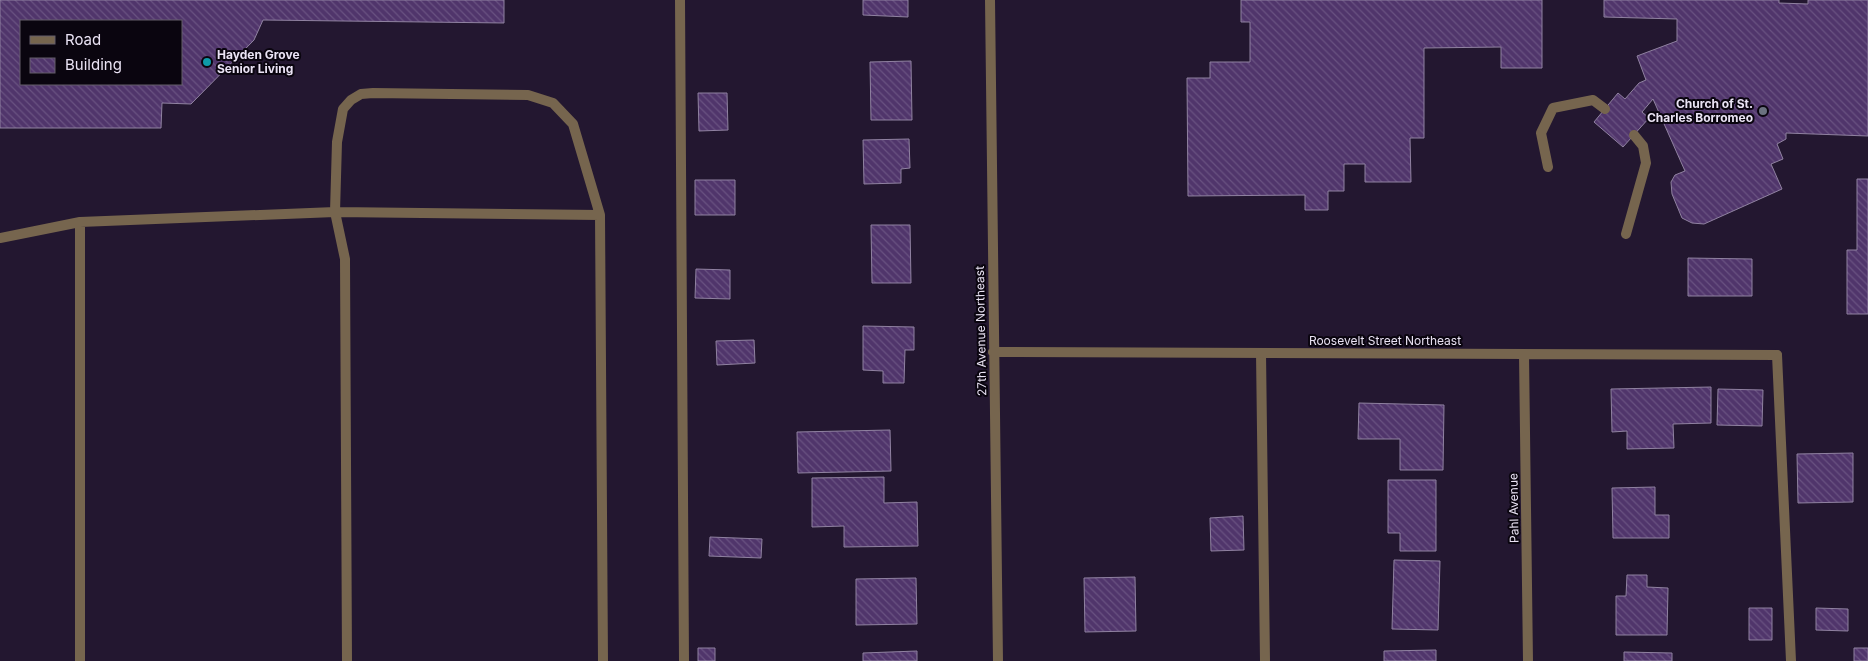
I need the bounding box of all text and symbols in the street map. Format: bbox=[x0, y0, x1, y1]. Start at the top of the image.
legend bbox=[20, 20, 182, 85]
text: Road bbox=[65, 30, 101, 49]
place label: Hayden Grove Senior Living bbox=[217, 47, 300, 76]
text: Building bbox=[65, 55, 122, 74]
marker: Hayden Grove Senior Living bbox=[201, 56, 213, 68]
place label: Church of St. Charles Borromeo bbox=[1647, 96, 1753, 125]
marker: Church of St. Charles Borromeo bbox=[1757, 105, 1769, 117]
street label: 27th Avenue Northeast bbox=[972, 266, 989, 396]
street label: Roosevelt Street Northeast bbox=[1309, 333, 1461, 348]
street label: Pahl Avenue bbox=[1505, 473, 1522, 543]

